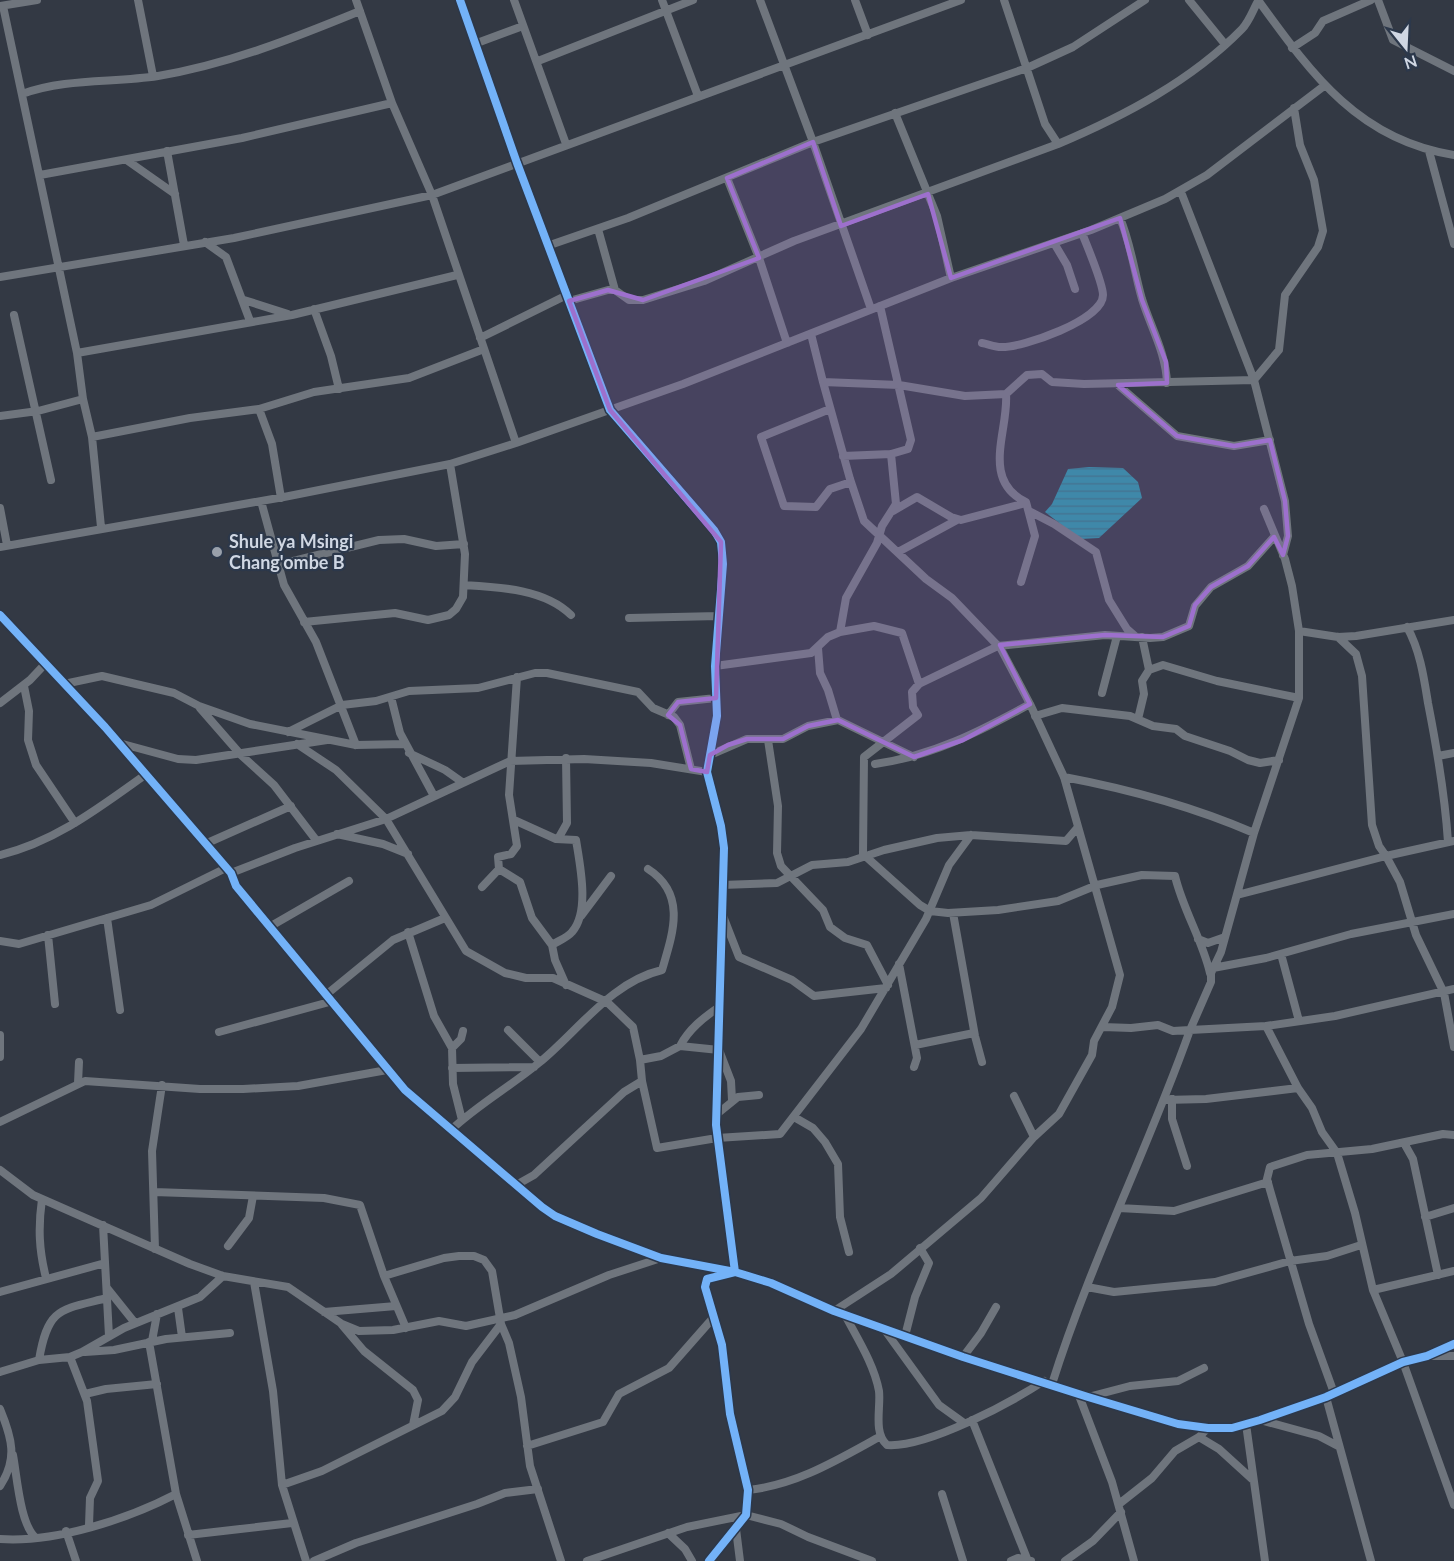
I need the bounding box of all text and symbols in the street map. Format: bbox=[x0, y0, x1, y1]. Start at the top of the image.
north arrow bbox=[1376, 18, 1436, 78]
text: N bbox=[1402, 52, 1420, 74]
place label: Shule ya Msingi Chang'ombe B bbox=[229, 530, 353, 573]
marker: Shule ya Msingi Chang'ombe B bbox=[210, 545, 224, 559]

